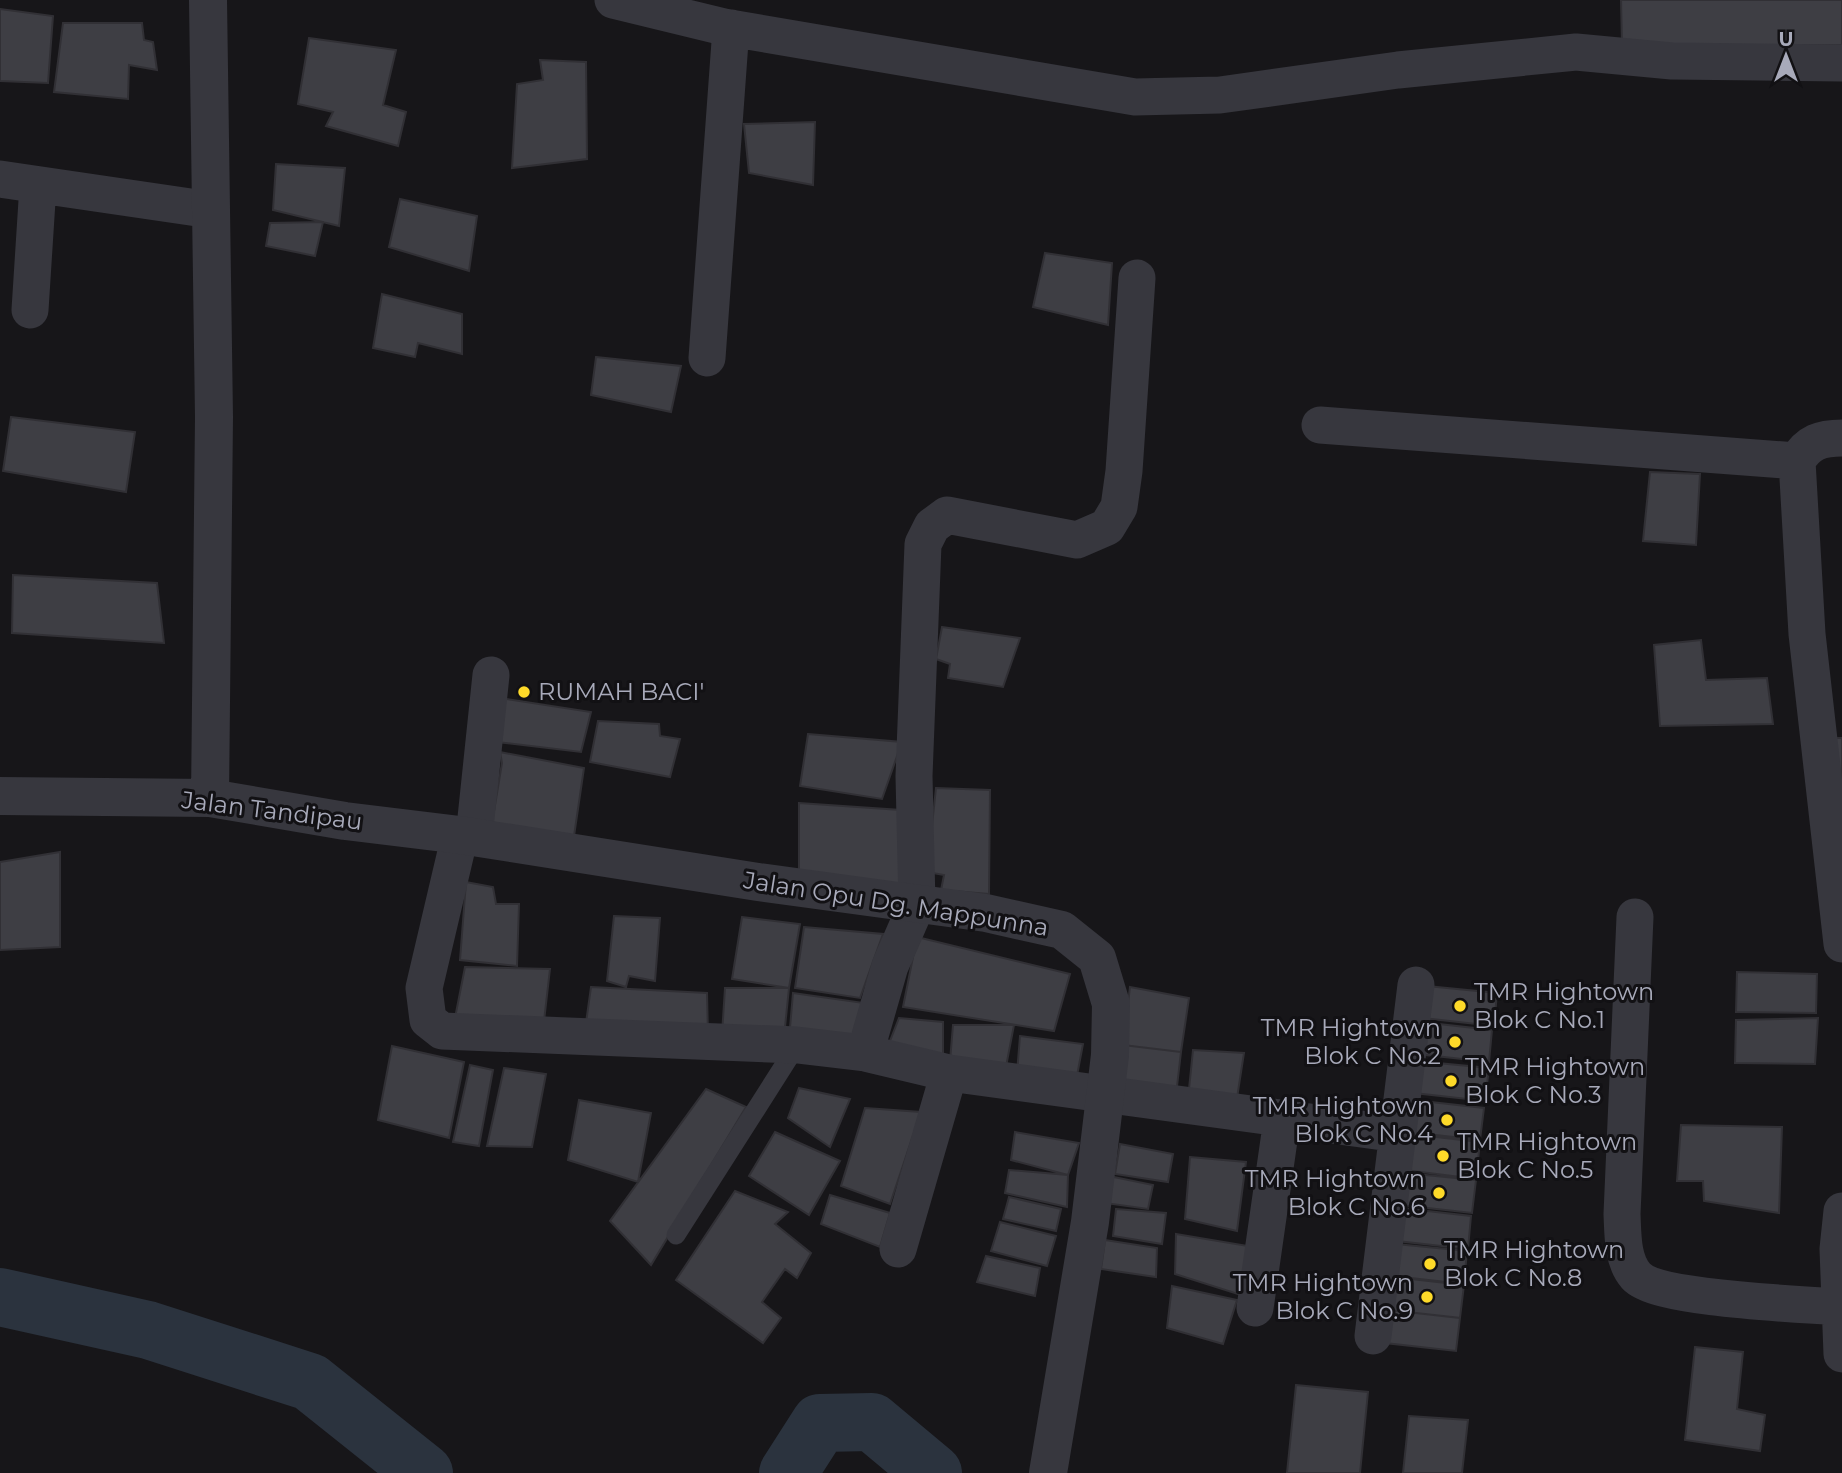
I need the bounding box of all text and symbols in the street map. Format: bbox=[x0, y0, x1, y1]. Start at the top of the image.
north arrow bbox=[1751, 21, 1821, 91]
text: U bbox=[1779, 28, 1793, 51]
place label: RUMAH BACI' bbox=[538, 677, 704, 706]
marker: RUMAH BACI' bbox=[516, 684, 532, 700]
street label: Jalan Tandipau bbox=[179, 785, 364, 836]
street label: Jalan Opu Dg. Mappunna bbox=[741, 865, 1051, 942]
place label: TMR Hightown Blok C No.1 bbox=[1474, 977, 1654, 1034]
marker: TMR Hightown Blok C No.1 bbox=[1452, 998, 1468, 1014]
place label: TMR Hightown Blok C No.2 bbox=[1261, 1013, 1441, 1070]
marker: TMR Hightown Blok C No.2 bbox=[1447, 1034, 1463, 1050]
place label: TMR Hightown Blok C No.3 bbox=[1465, 1052, 1645, 1109]
marker: TMR Hightown Blok C No.3 bbox=[1443, 1073, 1459, 1089]
place label: TMR Hightown Blok C No.4 bbox=[1253, 1091, 1433, 1148]
marker: TMR Hightown Blok C No.4 bbox=[1439, 1112, 1455, 1128]
place label: TMR Hightown Blok C No.5 bbox=[1457, 1127, 1637, 1184]
marker: TMR Hightown Blok C No.5 bbox=[1435, 1148, 1451, 1164]
place label: TMR Hightown Blok C No.6 bbox=[1245, 1164, 1425, 1221]
marker: TMR Hightown Blok C No.6 bbox=[1431, 1185, 1447, 1201]
place label: TMR Hightown Blok C No.8 bbox=[1444, 1235, 1624, 1292]
marker: TMR Hightown Blok C No.8 bbox=[1422, 1256, 1438, 1272]
place label: TMR Hightown Blok C No.9 bbox=[1233, 1268, 1413, 1325]
marker: TMR Hightown Blok C No.9 bbox=[1419, 1289, 1435, 1305]

